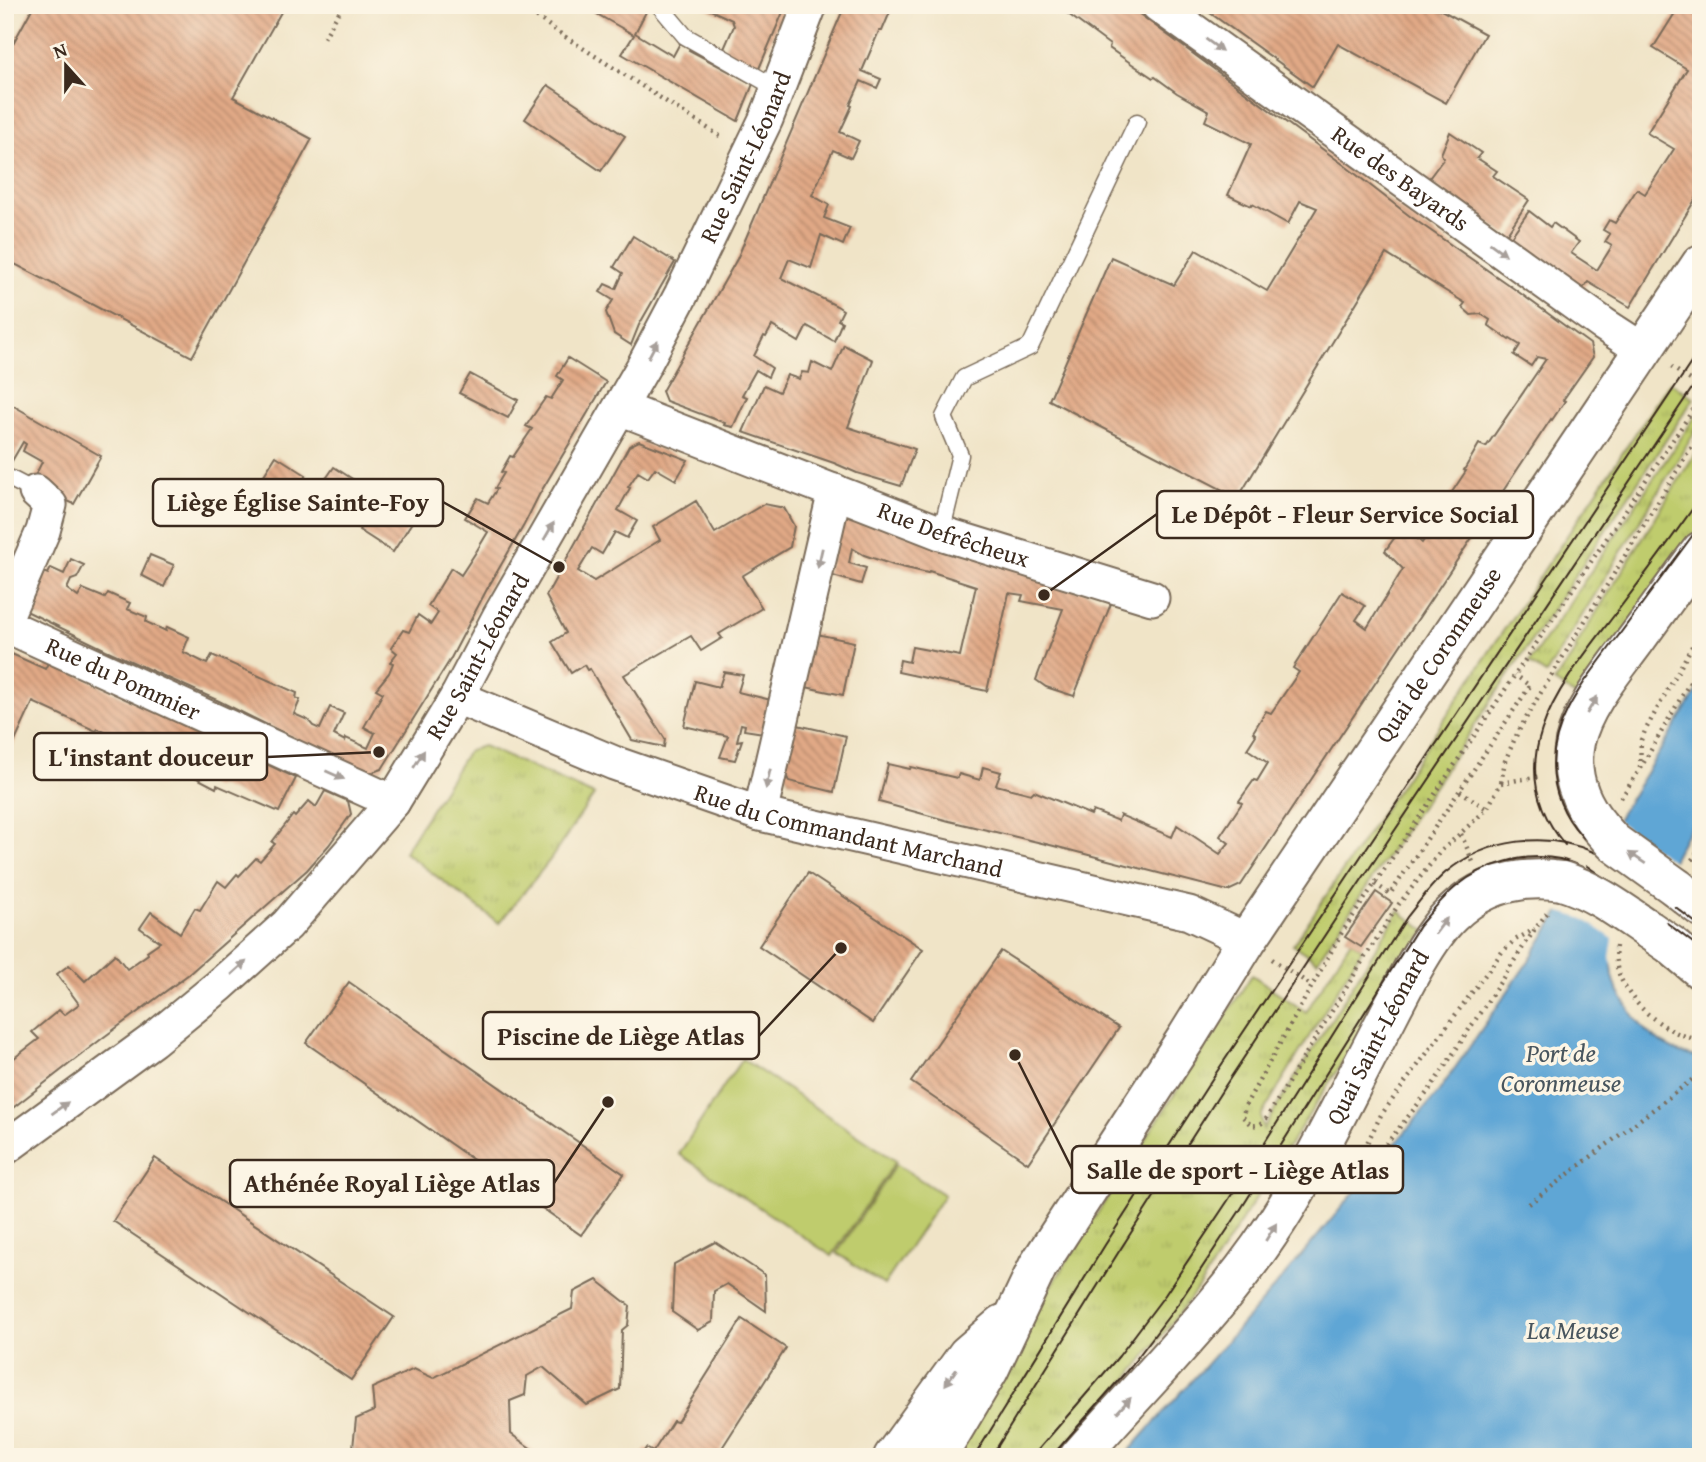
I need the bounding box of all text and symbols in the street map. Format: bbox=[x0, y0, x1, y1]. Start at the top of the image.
north arrow bbox=[32, 32, 102, 102]
text: N bbox=[49, 35, 71, 65]
one-way arrow bbox=[1205, 38, 1223, 52]
street label: Rue Saint-Léonard bbox=[691, 66, 800, 249]
street label: Rue des Bayards bbox=[1324, 117, 1477, 240]
one-way arrow bbox=[1489, 242, 1507, 256]
one-way arrow bbox=[647, 339, 659, 358]
callout: Liège Église Sainte-Foy bbox=[153, 479, 443, 526]
text: Liège Église Sainte-Foy bbox=[167, 482, 430, 521]
callout: Le Dépôt - Fleur Service Social bbox=[1157, 491, 1533, 538]
street label: Rue Defrêcheux bbox=[873, 492, 1035, 576]
text: Le Dépôt - Fleur Service Social bbox=[1171, 494, 1519, 533]
one-way arrow bbox=[543, 521, 555, 540]
one-way arrow bbox=[814, 547, 825, 569]
street label: Quai de Coronmeuse bbox=[1366, 560, 1510, 750]
street label: Rue Saint-Léonard bbox=[417, 566, 538, 746]
street label: Rue du Pommier bbox=[40, 628, 207, 729]
one-way arrow bbox=[1585, 695, 1598, 714]
callout: L'instant douceur bbox=[34, 733, 267, 780]
text: L'instant douceur bbox=[49, 737, 253, 776]
one-way arrow bbox=[412, 749, 425, 769]
one-way arrow bbox=[762, 768, 773, 790]
one-way arrow bbox=[325, 769, 345, 781]
street label: Rue du Commandant Marchand bbox=[690, 774, 1007, 887]
one-way arrow bbox=[1628, 851, 1646, 865]
one-way arrow bbox=[1434, 918, 1449, 936]
street label: Quai Saint-Léonard bbox=[1317, 942, 1438, 1131]
one-way arrow bbox=[230, 960, 248, 976]
callout: Piscine de Liège Atlas bbox=[483, 1012, 759, 1059]
text: Piscine de Liège Atlas bbox=[497, 1016, 745, 1055]
water label: Port de Coronmeuse bbox=[1501, 1033, 1621, 1102]
one-way arrow bbox=[51, 1101, 69, 1115]
callout: Salle de sport - Liège Atlas bbox=[1072, 1146, 1403, 1193]
text: Salle de sport - Liège Atlas bbox=[1086, 1150, 1390, 1189]
callout: Athénée Royal Liège Atlas bbox=[230, 1160, 554, 1207]
text: Athénée Royal Liège Atlas bbox=[244, 1163, 540, 1202]
one-way arrow bbox=[1264, 1222, 1277, 1241]
water label: La Meuse bbox=[1526, 1310, 1619, 1349]
one-way arrow bbox=[943, 1368, 958, 1386]
one-way arrow bbox=[1116, 1397, 1132, 1414]

